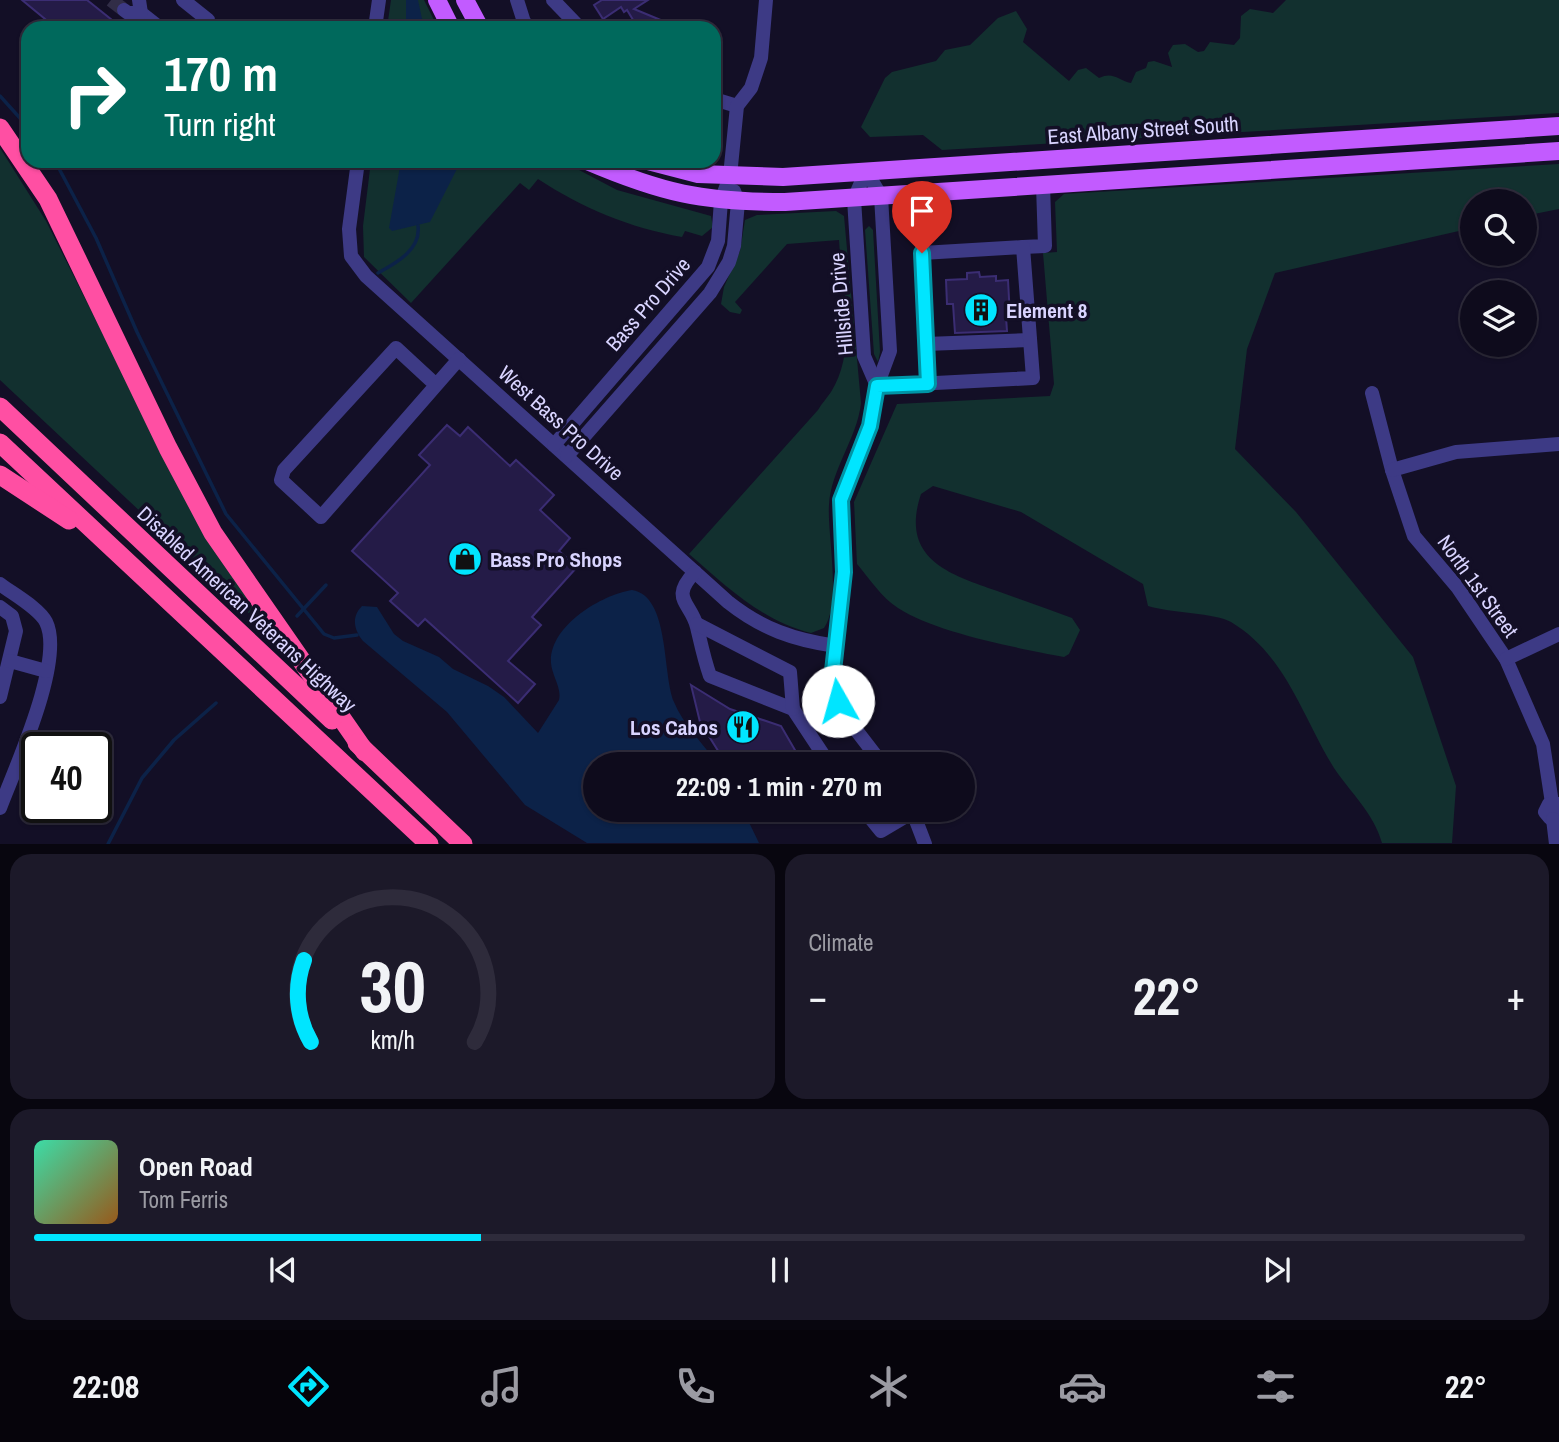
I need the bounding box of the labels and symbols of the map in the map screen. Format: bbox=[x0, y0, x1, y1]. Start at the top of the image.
street label: East Albany Street South bbox=[1046, 109, 1240, 151]
pin bbox=[892, 181, 952, 253]
street label: Bass Pro Drive bbox=[599, 251, 697, 357]
street label: Hillside Drive bbox=[822, 251, 860, 357]
building icon: Element 8 bbox=[962, 291, 1000, 329]
place label: Element 8 bbox=[1006, 296, 1087, 325]
street label: West Bass Pro Drive bbox=[492, 359, 630, 487]
street label: Disabled American Veterans Highway bbox=[131, 499, 363, 719]
street label: North 1st Street bbox=[1431, 529, 1525, 643]
shop icon: Bass Pro Shops bbox=[446, 540, 484, 578]
place label: Bass Pro Shops bbox=[490, 545, 622, 574]
position arrow bbox=[801, 664, 875, 738]
restaurant icon: Los Cabos bbox=[724, 708, 762, 746]
place label: Los Cabos bbox=[630, 713, 718, 742]
speed limit sign: 40 bbox=[21, 732, 112, 823]

